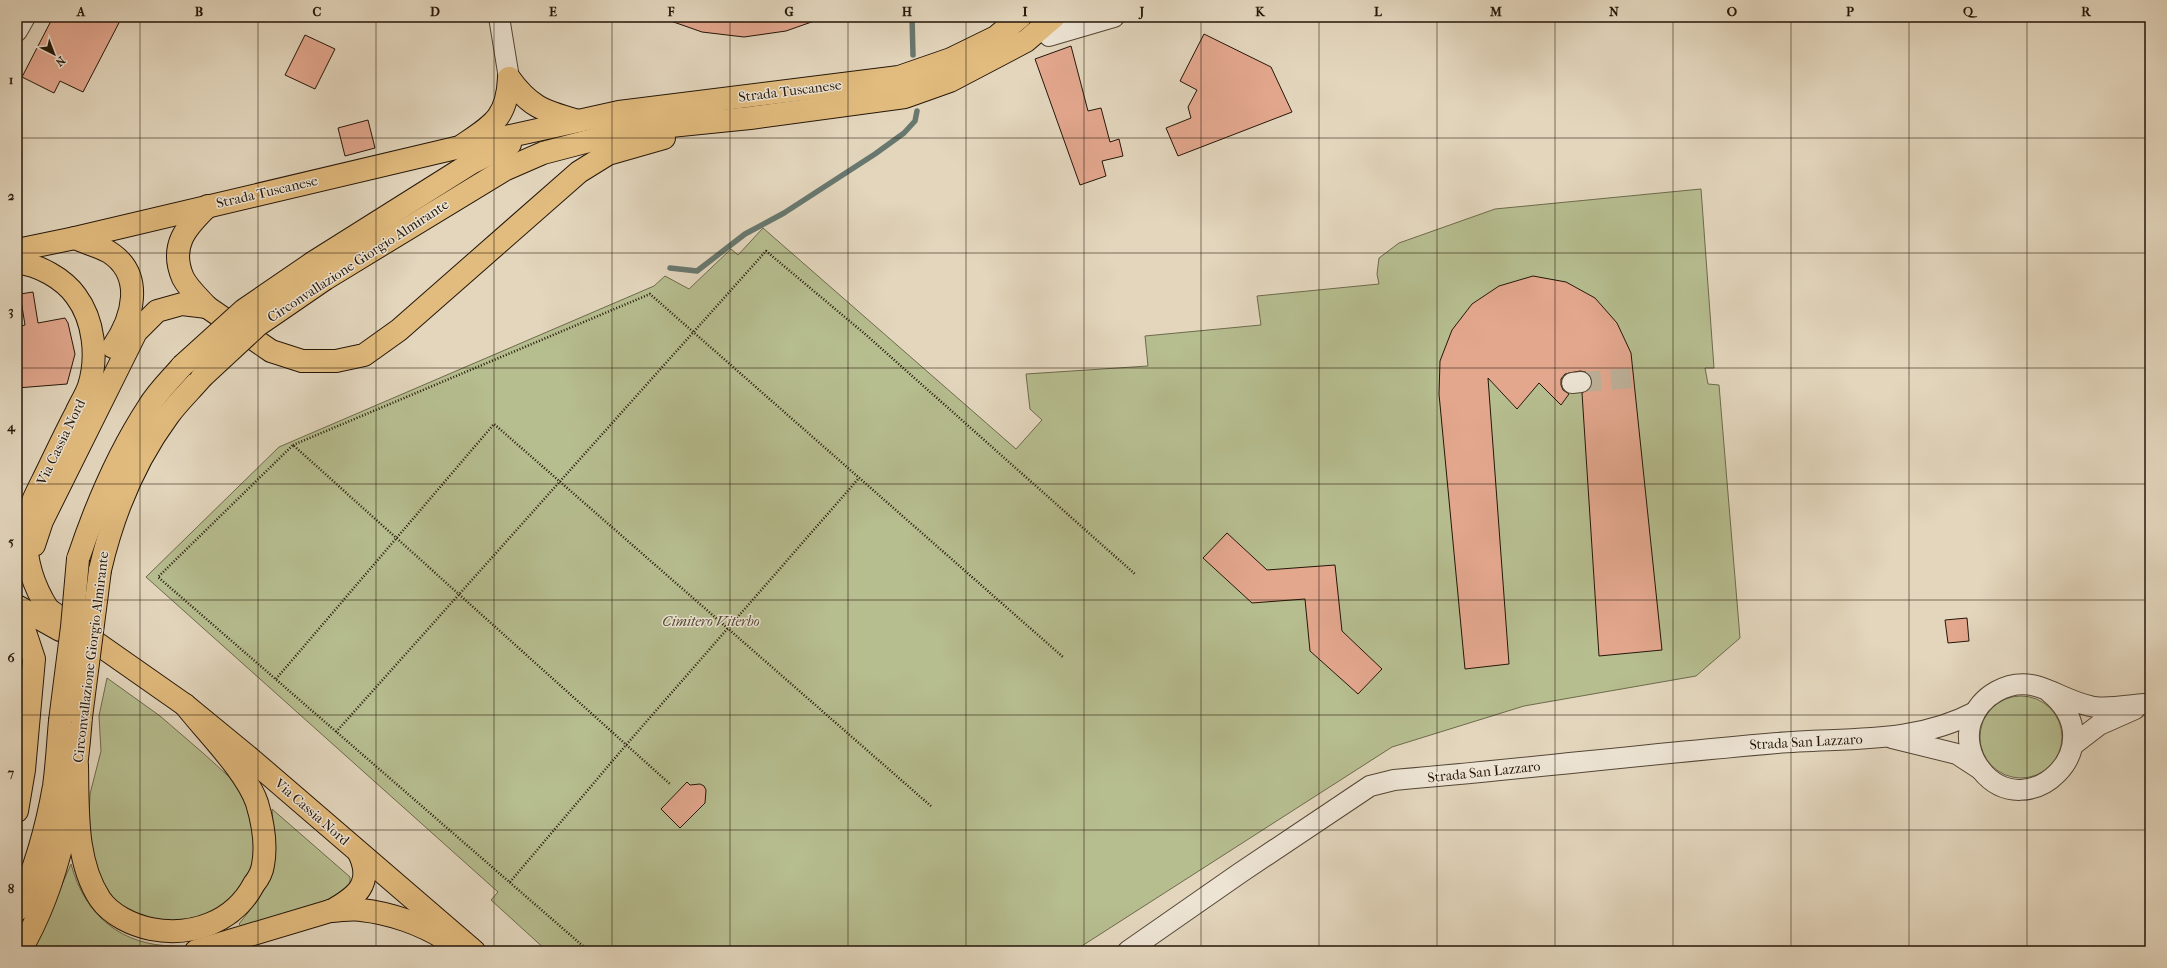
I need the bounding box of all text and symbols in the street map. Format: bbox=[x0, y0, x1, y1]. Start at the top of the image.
text: A bbox=[76, 4, 86, 19]
text: B bbox=[195, 4, 204, 19]
text: C bbox=[313, 4, 322, 19]
text: D bbox=[430, 4, 440, 19]
text: E bbox=[549, 4, 557, 19]
text: F bbox=[667, 4, 675, 19]
text: G bbox=[784, 4, 794, 19]
text: H bbox=[902, 4, 913, 19]
text: I bbox=[1022, 4, 1028, 19]
text: J bbox=[1138, 4, 1145, 20]
text: K bbox=[1255, 4, 1266, 19]
text: L bbox=[1374, 4, 1383, 19]
text: M bbox=[1489, 4, 1502, 19]
text: N bbox=[1609, 4, 1619, 19]
text: O bbox=[1727, 4, 1737, 19]
text: P bbox=[1846, 4, 1854, 19]
text: Q bbox=[1963, 4, 1978, 19]
text: R bbox=[2081, 4, 2092, 19]
north arrow bbox=[34, 34, 74, 74]
text: N bbox=[52, 53, 68, 69]
text: 1 bbox=[9, 72, 14, 87]
street label: Strada Tuscanese bbox=[738, 76, 843, 106]
street label: Strada Tuscanese bbox=[215, 172, 319, 212]
text: 2 bbox=[8, 188, 15, 203]
street label: Circonvallazione Giorgio Almirante bbox=[264, 196, 452, 326]
text: 3 bbox=[8, 303, 14, 319]
street label: Via Cassia Nord bbox=[32, 396, 89, 489]
text: 4 bbox=[6, 419, 16, 435]
text: 5 bbox=[8, 534, 14, 549]
street label: Circonvallazione Giorgio Almirante bbox=[70, 550, 112, 764]
park label: Cimitero Viterbo bbox=[662, 613, 760, 630]
text: 6 bbox=[7, 650, 15, 665]
street label: Strada San Lazzaro bbox=[1749, 731, 1863, 753]
street label: Strada San Lazzaro bbox=[1427, 758, 1541, 786]
text: 7 bbox=[7, 765, 15, 780]
street label: Via Cassia Nord bbox=[270, 774, 353, 849]
text: 8 bbox=[8, 881, 15, 896]

